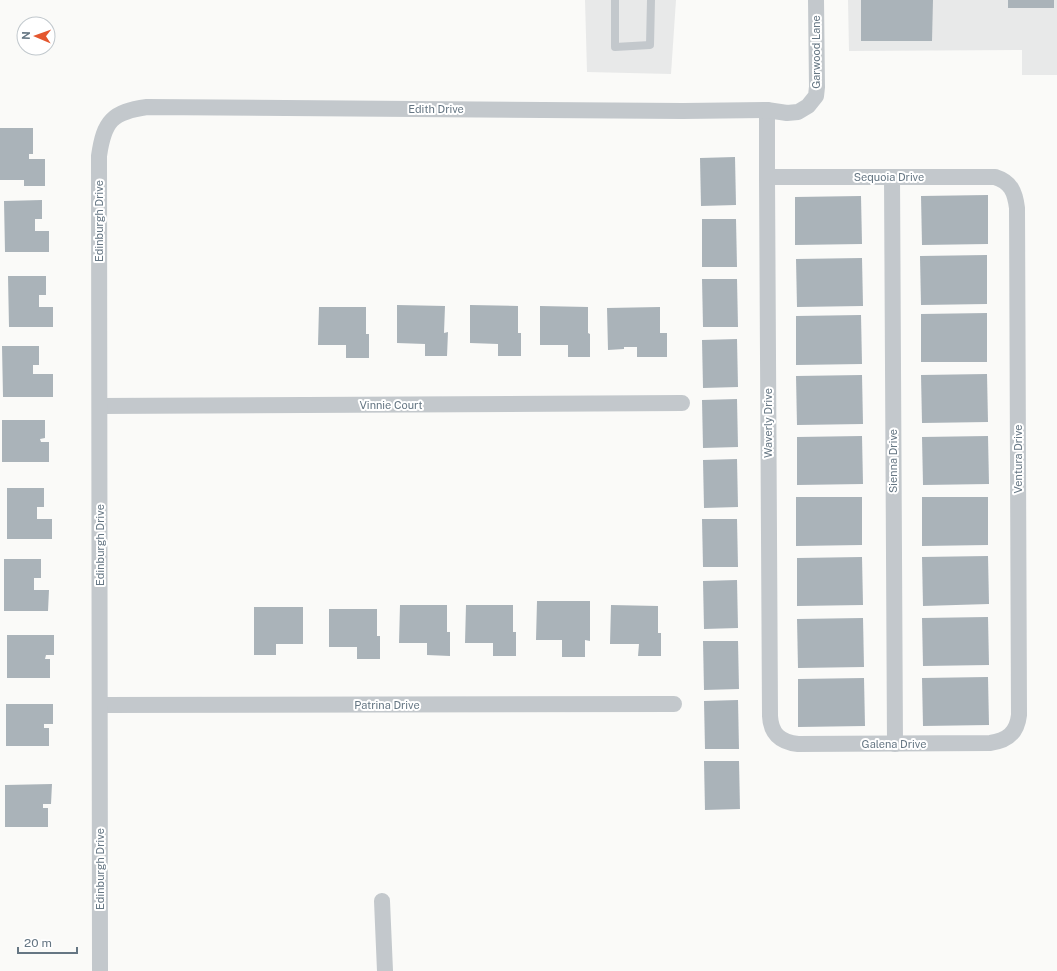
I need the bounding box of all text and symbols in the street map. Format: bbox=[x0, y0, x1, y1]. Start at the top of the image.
street label: Garwood Lane bbox=[810, 15, 822, 89]
north arrow bbox=[16, 16, 56, 56]
text: N bbox=[20, 31, 32, 40]
street label: Edith Drive bbox=[408, 103, 464, 115]
street label: Sequoia Drive bbox=[854, 171, 924, 183]
street label: Edinburgh Drive bbox=[93, 180, 105, 262]
street label: Waverly Drive bbox=[762, 388, 774, 458]
street label: Vinnie Court bbox=[359, 399, 423, 411]
street label: Ventura Drive bbox=[1012, 424, 1024, 494]
street label: Sienna Drive bbox=[887, 429, 899, 493]
street label: Edinburgh Drive bbox=[94, 504, 106, 586]
street label: Patrina Drive bbox=[354, 699, 420, 711]
street label: Galena Drive bbox=[862, 738, 926, 750]
street label: Edinburgh Drive bbox=[94, 828, 106, 910]
scale bar bbox=[18, 929, 77, 955]
text: 20 m bbox=[24, 936, 52, 950]

